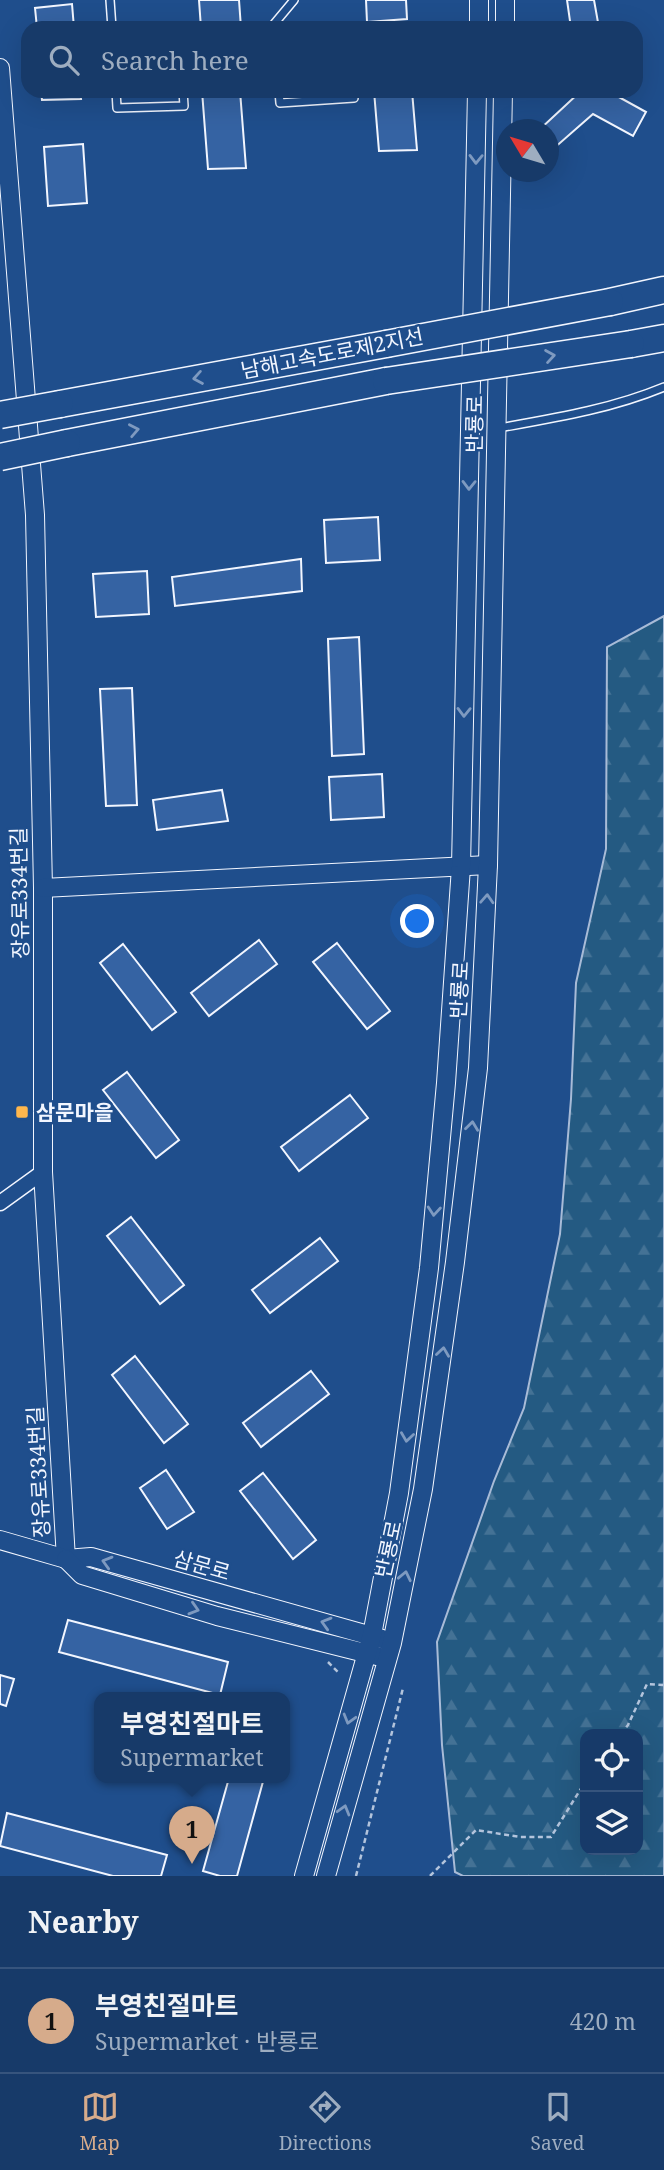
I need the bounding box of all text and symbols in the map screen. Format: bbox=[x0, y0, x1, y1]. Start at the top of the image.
search box bbox=[21, 21, 643, 98]
icon: search bbox=[45, 41, 83, 79]
text: Search here bbox=[101, 42, 249, 78]
north arrow bbox=[496, 119, 559, 182]
one-way arrow bbox=[468, 154, 484, 165]
street label: 남해고속도로제2지선 bbox=[238, 322, 426, 384]
one-way arrow bbox=[544, 349, 556, 364]
one-way arrow bbox=[192, 370, 204, 385]
street label: 반룡로 bbox=[459, 395, 489, 453]
one-way arrow bbox=[128, 423, 140, 438]
one-way arrow bbox=[461, 480, 477, 490]
one-way arrow bbox=[457, 707, 472, 718]
street label: 장유로334번길 bbox=[4, 827, 34, 959]
one-way arrow bbox=[479, 893, 494, 904]
your location bbox=[400, 904, 434, 938]
street label: 반룡로 bbox=[444, 960, 474, 1020]
place label: 삼문마을 bbox=[36, 1098, 113, 1126]
marker: 삼문마을 bbox=[14, 1104, 30, 1120]
one-way arrow bbox=[464, 1120, 479, 1132]
one-way arrow bbox=[427, 1205, 442, 1217]
one-way arrow bbox=[435, 1346, 450, 1357]
street label: 장유로334번길 bbox=[21, 1405, 55, 1539]
one-way arrow bbox=[399, 1431, 414, 1443]
street label: 반룡로 bbox=[368, 1518, 408, 1580]
street label: 삼문로 bbox=[170, 1544, 234, 1586]
one-way arrow bbox=[101, 1555, 113, 1570]
one-way arrow bbox=[397, 1570, 412, 1582]
one-way arrow bbox=[188, 1600, 200, 1615]
one-way arrow bbox=[321, 1616, 333, 1631]
popup bbox=[94, 1692, 290, 1783]
text: 부영친절마트 bbox=[120, 1705, 264, 1741]
one-way arrow bbox=[343, 1713, 358, 1725]
map controls bbox=[580, 1729, 643, 1855]
button: locate bbox=[580, 1729, 643, 1792]
text: Supermarket bbox=[120, 1741, 264, 1773]
button: layers bbox=[580, 1792, 643, 1855]
one-way arrow bbox=[336, 1805, 351, 1817]
pin: 1 bbox=[169, 1806, 215, 1864]
text: Nearby bbox=[28, 1901, 139, 1942]
text: 부영친절마트 bbox=[95, 1987, 239, 2023]
text: 1 bbox=[45, 2005, 58, 2037]
text: 420 m bbox=[570, 2005, 636, 2037]
text: Supermarket · 반룡로 bbox=[95, 2025, 319, 2057]
tab: Map bbox=[80, 2088, 120, 2156]
tab: Directions bbox=[279, 2088, 372, 2156]
tab: Saved bbox=[531, 2088, 584, 2156]

